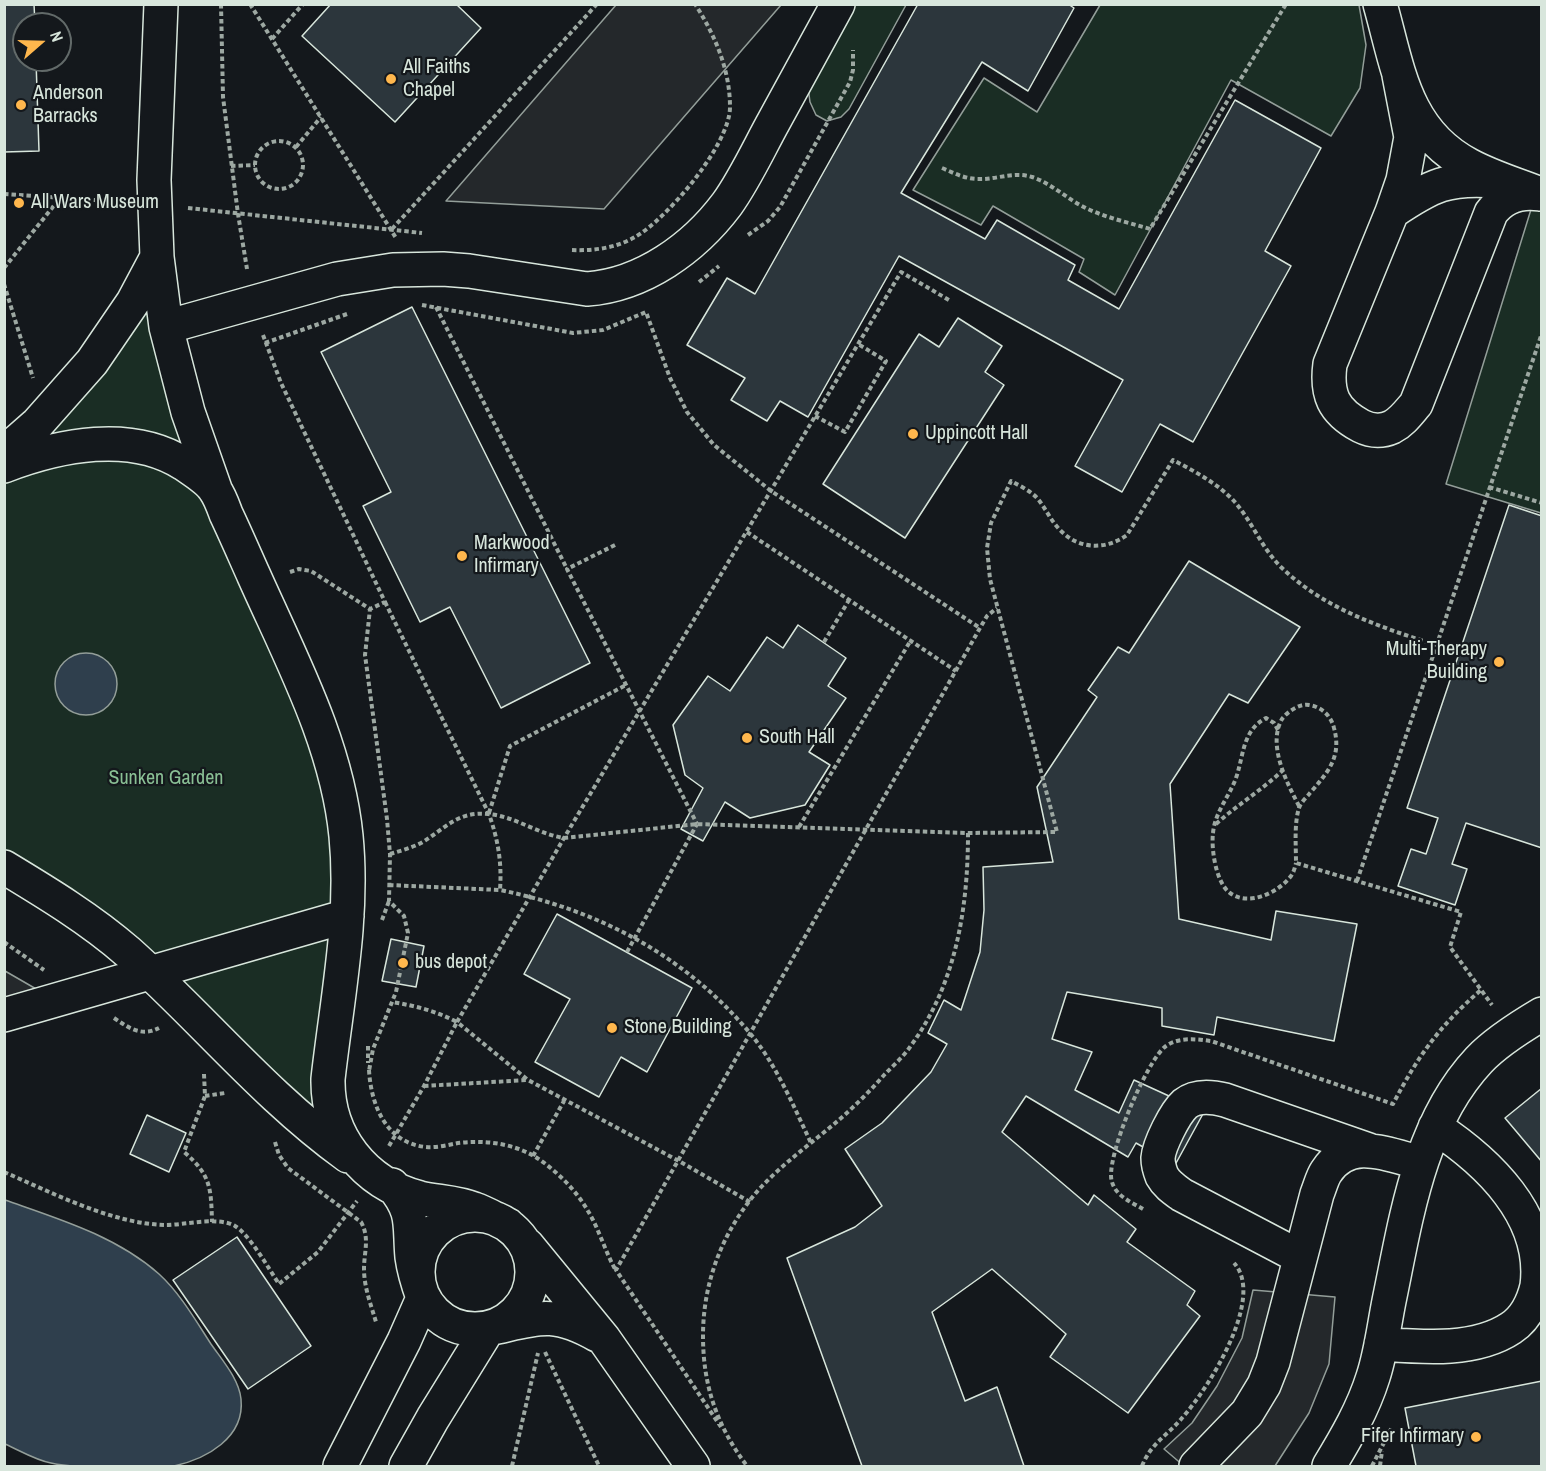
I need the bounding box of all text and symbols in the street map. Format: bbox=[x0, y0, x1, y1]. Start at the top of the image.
north arrow bbox=[12, 12, 72, 72]
text: N bbox=[45, 28, 69, 45]
place label: All Faiths Chapel bbox=[403, 56, 471, 103]
marker: All Faiths Chapel bbox=[384, 72, 398, 86]
place label: Anderson Barracks bbox=[33, 82, 103, 129]
marker: Anderson Barracks bbox=[14, 98, 28, 112]
place label: All Wars Museum bbox=[31, 191, 159, 215]
marker: All Wars Museum bbox=[12, 196, 26, 210]
place label: Uppincott Hall bbox=[925, 422, 1028, 446]
marker: Uppincott Hall bbox=[906, 427, 920, 441]
place label: Markwood Infirmary bbox=[474, 532, 550, 579]
marker: Markwood Infirmary bbox=[455, 549, 469, 563]
place label: Multi-Therapy Building bbox=[1386, 638, 1487, 685]
marker: Multi-Therapy Building bbox=[1492, 655, 1506, 669]
place label: South Hall bbox=[759, 726, 835, 750]
marker: South Hall bbox=[740, 731, 754, 745]
park label: Sunken Garden bbox=[109, 767, 223, 791]
place label: bus depot bbox=[415, 951, 487, 975]
marker: bus depot bbox=[396, 956, 410, 970]
place label: Stone Building bbox=[624, 1016, 732, 1040]
marker: Stone Building bbox=[605, 1021, 619, 1035]
place label: Fifer Infirmary bbox=[1361, 1425, 1464, 1449]
marker: Fifer Infirmary bbox=[1469, 1430, 1483, 1444]

